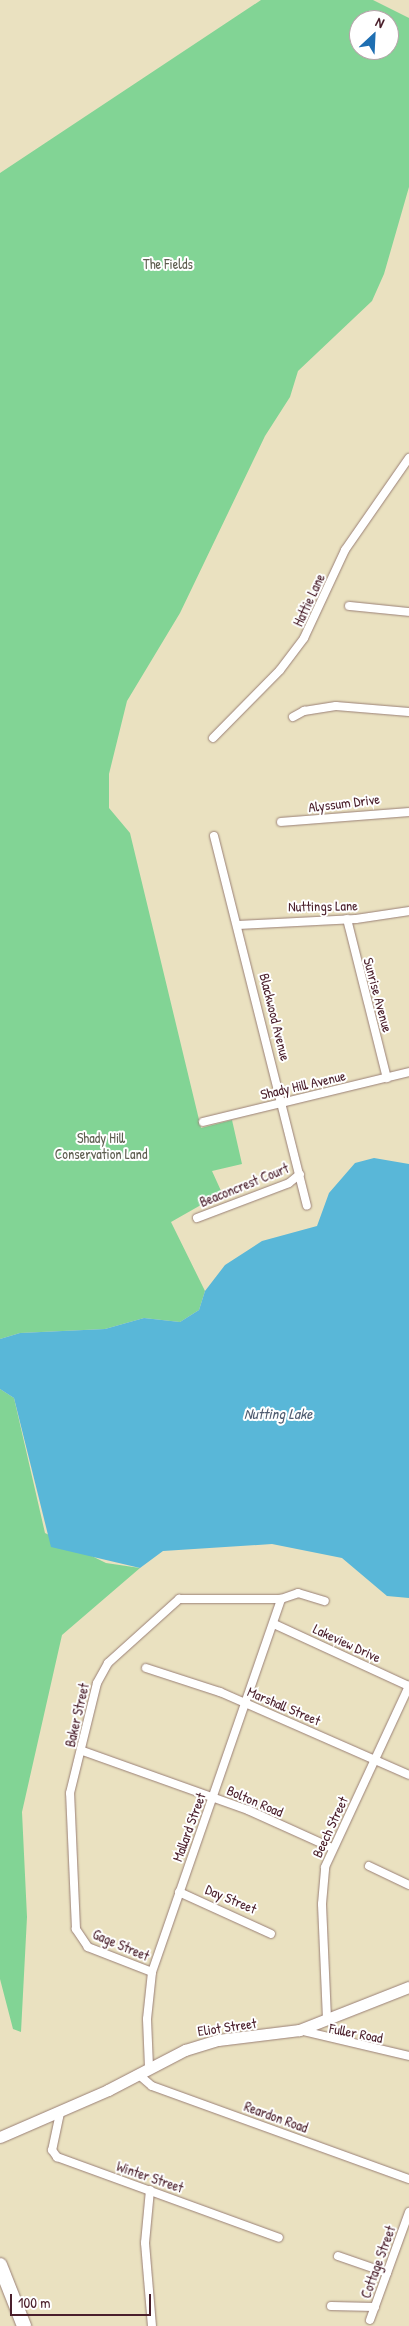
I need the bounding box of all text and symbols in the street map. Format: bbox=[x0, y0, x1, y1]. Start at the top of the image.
north arrow bbox=[349, 10, 399, 60]
text: N bbox=[373, 12, 388, 32]
park label: The Fields bbox=[143, 256, 193, 272]
street label: Hattie Lane bbox=[290, 571, 328, 629]
street label: Alyssum Drive bbox=[307, 790, 381, 816]
street label: Nuttings Lane bbox=[288, 897, 358, 915]
street label: Sunrise Avenue bbox=[360, 956, 396, 1034]
street label: Blackwood Avenue bbox=[256, 972, 294, 1062]
street label: Shady Hill Avenue bbox=[259, 1067, 347, 1103]
park label: Shady Hill Conservation Land bbox=[55, 1130, 147, 1162]
street label: Beaconcrest Court bbox=[197, 1160, 291, 1210]
water label: Nutting Lake bbox=[244, 1405, 312, 1423]
street label: Lakeview Drive bbox=[311, 1620, 383, 1666]
street label: Baker Street bbox=[61, 1681, 93, 1749]
street label: Marshall Street bbox=[245, 1683, 323, 1729]
street label: Bolton Road bbox=[224, 1782, 286, 1820]
street label: Mallard Street bbox=[169, 1790, 209, 1864]
street label: Beech Street bbox=[309, 1794, 351, 1860]
street label: Day Street bbox=[203, 1881, 259, 1917]
street label: Gage Street bbox=[90, 1926, 152, 1964]
street label: Eliot Street bbox=[196, 2015, 258, 2039]
street label: Fuller Road bbox=[328, 2020, 384, 2046]
street label: Reardon Road bbox=[242, 2098, 310, 2136]
street label: Winter Street bbox=[114, 2158, 186, 2196]
street label: Cottage Street bbox=[357, 2223, 399, 2301]
scale bar bbox=[12, 2284, 154, 2316]
text: 100 m bbox=[18, 2292, 51, 2313]

